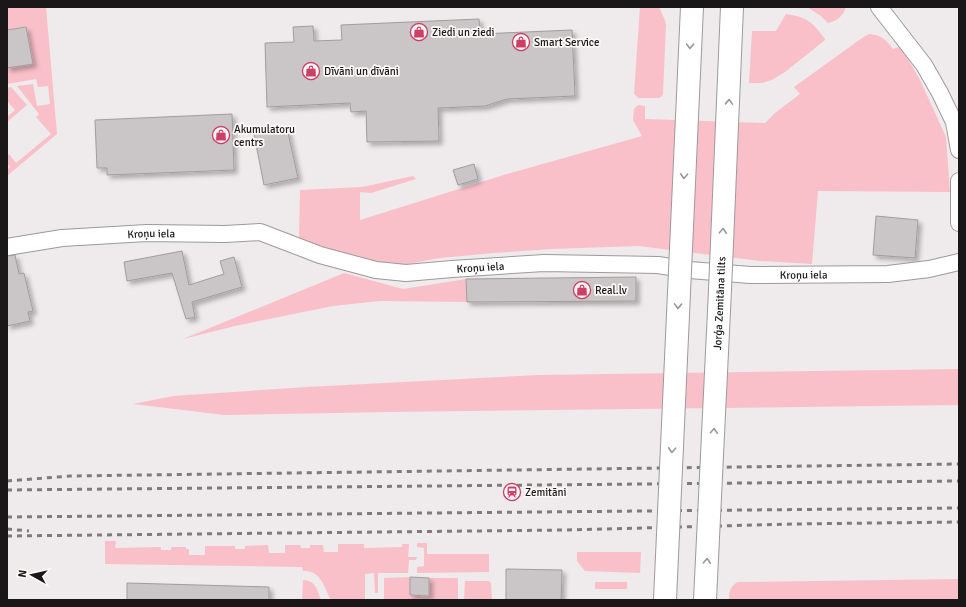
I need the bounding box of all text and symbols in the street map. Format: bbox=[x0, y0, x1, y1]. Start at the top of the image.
shop icon: Ziedi un ziedi bbox=[409, 22, 429, 42]
place label: Ziedi un ziedi bbox=[432, 26, 494, 39]
shop icon: Smart Service bbox=[511, 32, 531, 52]
place label: Smart Service bbox=[534, 36, 599, 49]
one-way arrow bbox=[686, 43, 694, 49]
shop icon: Dīvāni un dīvāni bbox=[301, 61, 321, 81]
place label: Dīvāni un dīvāni bbox=[324, 65, 399, 78]
one-way arrow bbox=[724, 99, 733, 105]
place label: Akumulatoru centrs bbox=[234, 123, 295, 149]
shop icon: Akumulatoru centrs bbox=[211, 125, 231, 145]
one-way arrow bbox=[680, 173, 689, 179]
street label: Kroņu iela bbox=[127, 226, 176, 241]
one-way arrow bbox=[719, 228, 727, 234]
street label: Jorģa Zemitāna tilts bbox=[711, 256, 728, 350]
street label: Kroņu iela bbox=[456, 259, 505, 275]
street label: Kroņu iela bbox=[780, 268, 828, 281]
shop icon: Real.lv bbox=[572, 280, 592, 300]
place label: Real.lv bbox=[595, 284, 627, 297]
one-way arrow bbox=[674, 303, 683, 309]
one-way arrow bbox=[709, 428, 718, 434]
one-way arrow bbox=[668, 447, 676, 453]
station icon: Zemitāni bbox=[502, 482, 522, 502]
place label: Zemitāni bbox=[525, 486, 567, 499]
north arrow bbox=[12, 555, 52, 595]
one-way arrow bbox=[703, 558, 712, 564]
text: N bbox=[16, 569, 30, 578]

